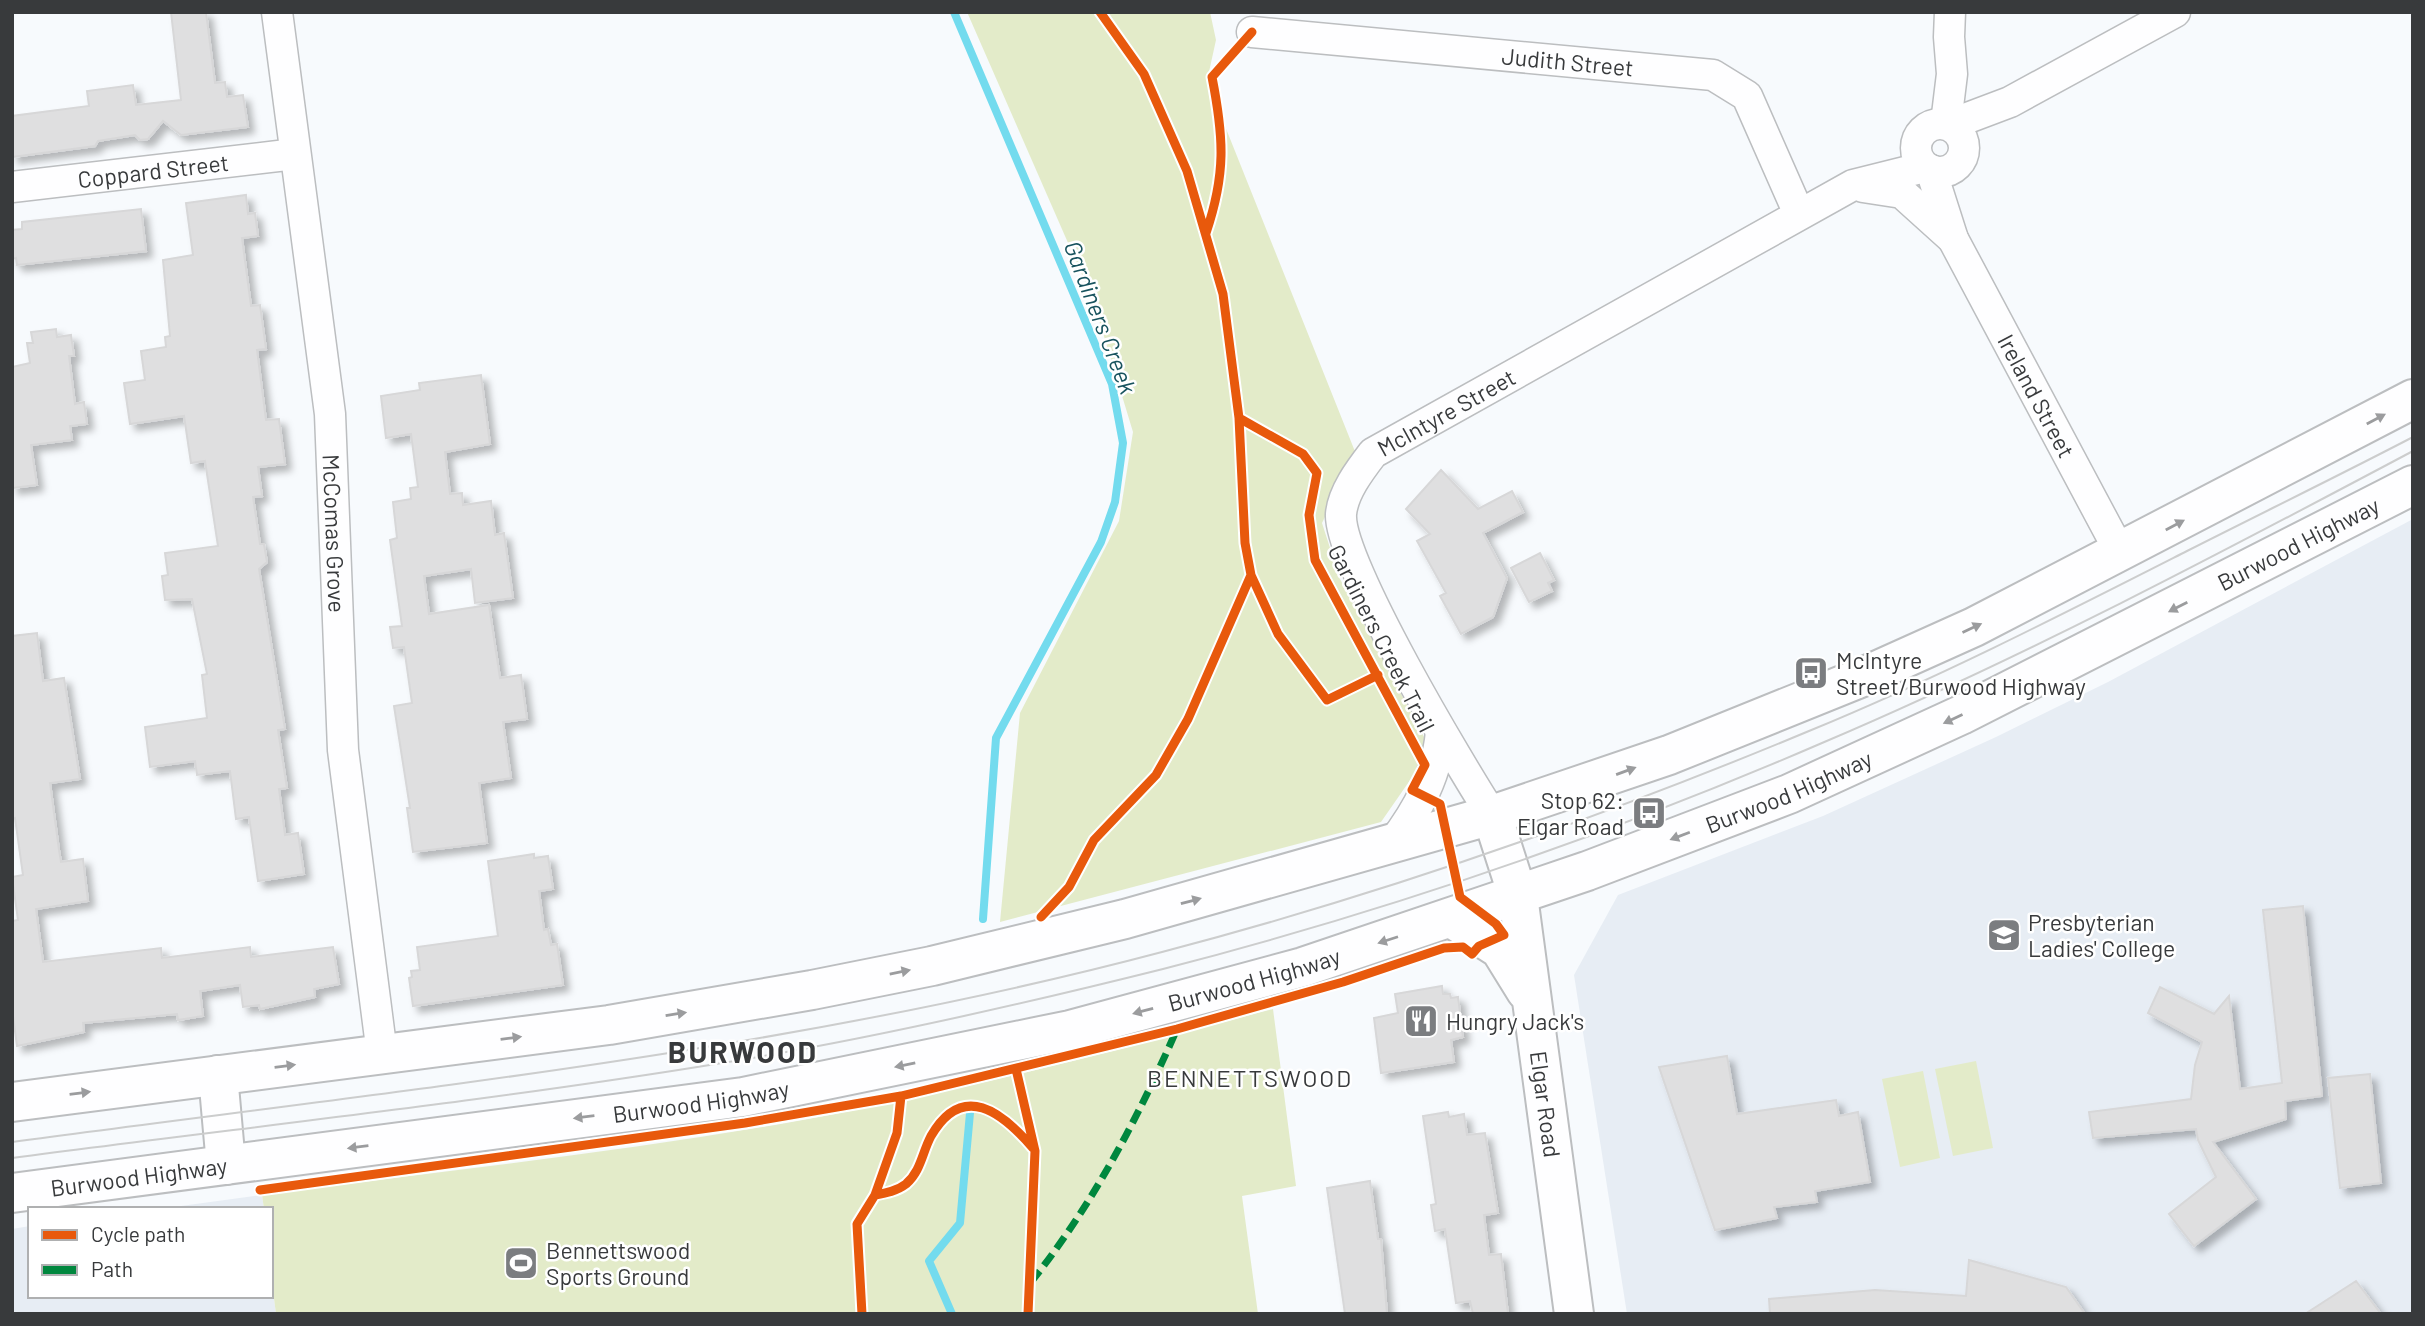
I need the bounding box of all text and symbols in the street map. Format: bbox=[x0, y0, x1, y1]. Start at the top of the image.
street label: Judith Street bbox=[1500, 41, 1635, 82]
street label: Coppard Street bbox=[76, 148, 230, 193]
water label: Gardiners Creek bbox=[1058, 236, 1144, 398]
street label: Ireland Street bbox=[1992, 329, 2081, 462]
street label: McIntyre Street bbox=[1372, 363, 1520, 462]
one-way arrow bbox=[2366, 413, 2386, 425]
street label: McComas Grove bbox=[318, 454, 352, 613]
street label: Burwood Highway bbox=[2213, 490, 2384, 596]
one-way arrow bbox=[2165, 520, 2185, 532]
street label: Gardiners Creek Trail bbox=[1323, 540, 1441, 736]
one-way arrow bbox=[2168, 601, 2188, 612]
one-way arrow bbox=[1961, 622, 1982, 633]
place label: McIntyre Street/Burwood Highway bbox=[1836, 646, 2086, 700]
bus stop icon: McIntyre Street/Burwood Highway bbox=[1792, 654, 1830, 692]
one-way arrow bbox=[1943, 713, 1963, 725]
street label: Burwood Highway bbox=[1701, 744, 1877, 839]
one-way arrow bbox=[1616, 765, 1637, 776]
place label: Stop 62: Elgar Road bbox=[1517, 786, 1624, 840]
bus stop icon: Stop 62: Elgar Road bbox=[1630, 794, 1668, 832]
one-way arrow bbox=[1669, 831, 1690, 842]
one-way arrow bbox=[1180, 895, 1202, 906]
place label: Presbyterian Ladies' College bbox=[2028, 908, 2175, 962]
school or university icon: Presbyterian Ladies' College bbox=[1985, 916, 2023, 954]
one-way arrow bbox=[1377, 935, 1398, 946]
street label: Burwood Highway bbox=[1165, 941, 1344, 1017]
one-way arrow bbox=[889, 967, 911, 978]
restaurant icon: Hungry Jack's bbox=[1402, 1002, 1440, 1040]
one-way arrow bbox=[1132, 1006, 1154, 1017]
place label: Hungry Jack's bbox=[1446, 1007, 1584, 1035]
one-way arrow bbox=[666, 1008, 688, 1019]
one-way arrow bbox=[500, 1032, 522, 1043]
district label: BURWOOD bbox=[668, 1033, 818, 1069]
street label: Elgar Road bbox=[1525, 1049, 1567, 1159]
one-way arrow bbox=[894, 1060, 916, 1071]
one-way arrow bbox=[274, 1061, 296, 1072]
district label: BENNETTSWOOD bbox=[1147, 1063, 1353, 1092]
street label: Burwood Highway bbox=[611, 1074, 792, 1128]
one-way arrow bbox=[69, 1088, 91, 1099]
one-way arrow bbox=[573, 1112, 595, 1123]
one-way arrow bbox=[347, 1141, 369, 1152]
street label: Burwood Highway bbox=[49, 1151, 229, 1202]
legend bbox=[28, 1207, 273, 1298]
text: Cycle path bbox=[91, 1221, 185, 1246]
place label: Bennettswood Sports Ground bbox=[546, 1236, 690, 1290]
sports icon: Bennettswood Sports Ground bbox=[502, 1244, 540, 1282]
text: Path bbox=[91, 1256, 133, 1281]

